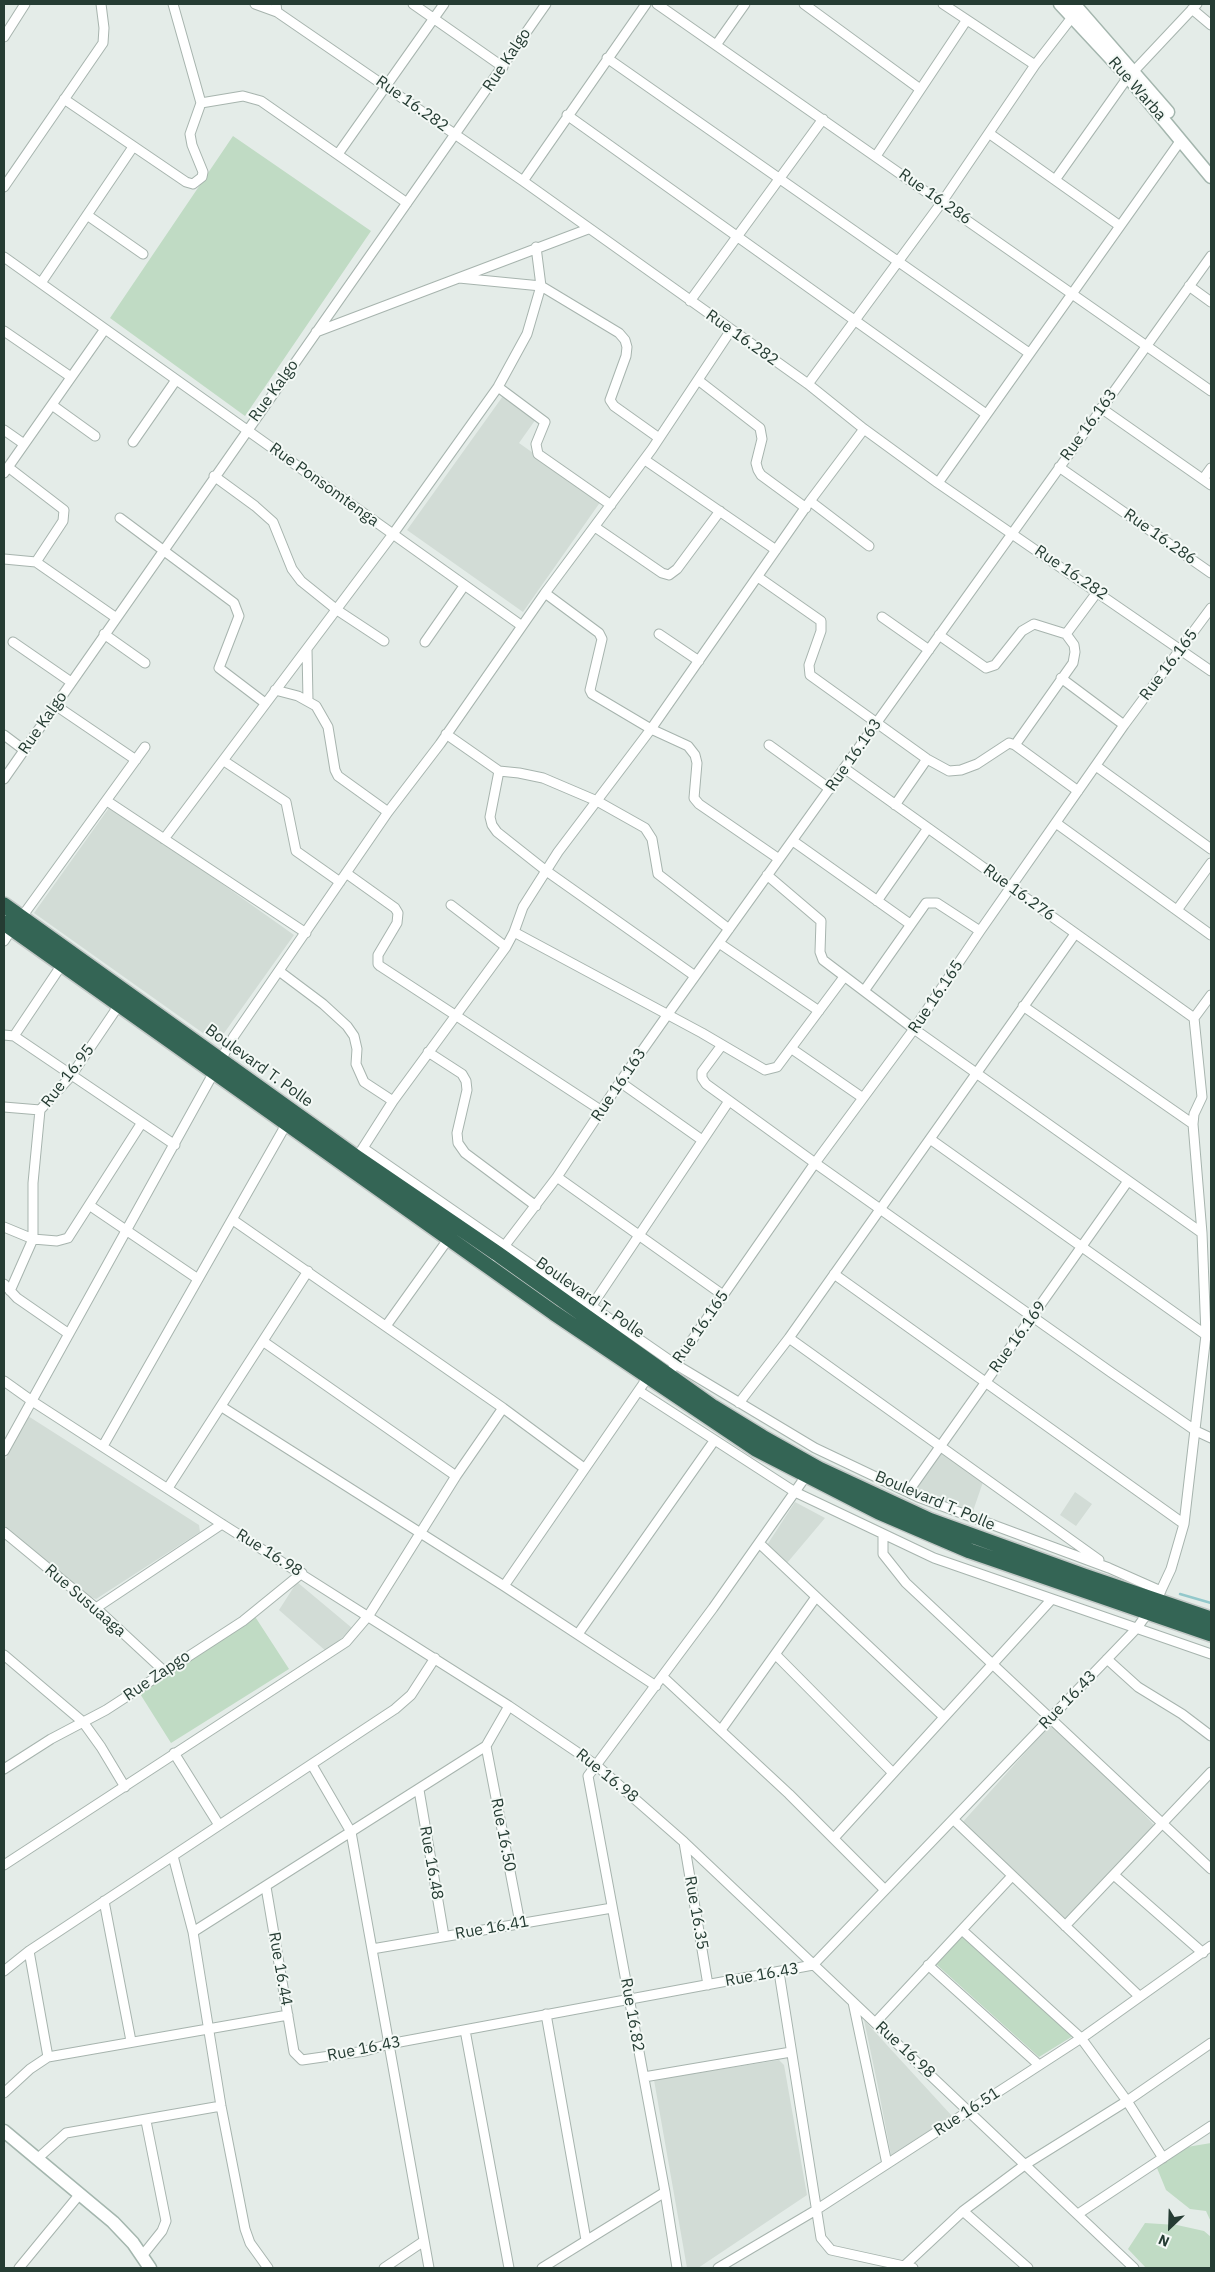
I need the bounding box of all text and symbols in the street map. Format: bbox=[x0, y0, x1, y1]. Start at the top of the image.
street label: Rue Kalgo bbox=[479, 25, 535, 95]
street label: Rue Warba bbox=[1104, 53, 1170, 125]
street label: Rue 16.282 bbox=[372, 72, 452, 136]
street label: Rue 16.286 bbox=[895, 165, 975, 229]
street label: Rue 16.282 bbox=[702, 306, 782, 370]
street label: Rue Kalgo bbox=[245, 356, 303, 426]
street label: Rue 16.163 bbox=[1056, 385, 1122, 465]
street label: Rue Ponsomtenga bbox=[266, 439, 382, 531]
street label: Rue 16.286 bbox=[1120, 505, 1200, 569]
street label: Rue 16.282 bbox=[1031, 541, 1111, 605]
street label: Rue 16.165 bbox=[1136, 626, 1202, 704]
street label: Rue Kalgo bbox=[14, 688, 72, 758]
street label: Rue 16.163 bbox=[822, 715, 886, 795]
street label: Rue 16.276 bbox=[979, 860, 1059, 926]
street label: Rue 16.165 bbox=[904, 957, 968, 1037]
street label: Boulevard T. Polle bbox=[201, 1021, 317, 1111]
street label: Rue 16.95 bbox=[37, 1041, 99, 1111]
street label: Rue 16.163 bbox=[587, 1045, 651, 1125]
street label: Boulevard T. Polle bbox=[532, 1253, 648, 1343]
street label: Rue 16.165 bbox=[669, 1287, 733, 1367]
street label: Rue 16.169 bbox=[985, 1297, 1051, 1377]
street label: Boulevard T. Polle bbox=[872, 1467, 998, 1535]
street label: Rue 16.98 bbox=[232, 1525, 306, 1581]
street label: Rue Susuaaga bbox=[41, 1561, 129, 1641]
street label: Rue Zapgo bbox=[120, 1647, 194, 1705]
street label: Rue 16.43 bbox=[1035, 1666, 1101, 1734]
street label: Rue 16.98 bbox=[572, 1745, 642, 1807]
street label: Rue 16.50 bbox=[486, 1797, 520, 1873]
street label: Rue 16.48 bbox=[415, 1825, 447, 1901]
street label: Rue 16.35 bbox=[680, 1875, 712, 1951]
street label: Rue 16.41 bbox=[454, 1912, 530, 1944]
street label: Rue 16.44 bbox=[264, 1931, 296, 2007]
street label: Rue 16.43 bbox=[724, 1959, 800, 1991]
street label: Rue 16.82 bbox=[616, 1977, 648, 2053]
street label: Rue 16.98 bbox=[871, 2018, 939, 2082]
street label: Rue 16.43 bbox=[326, 2032, 402, 2066]
street label: Rue 16.51 bbox=[930, 2084, 1004, 2140]
north arrow bbox=[1145, 2202, 1195, 2252]
text: N bbox=[1156, 2230, 1172, 2251]

